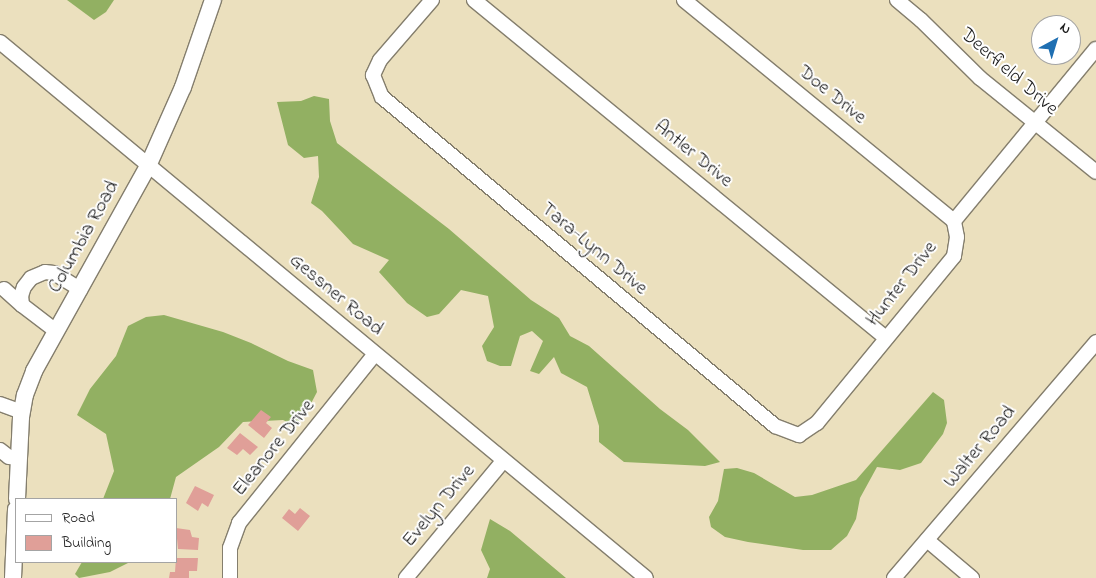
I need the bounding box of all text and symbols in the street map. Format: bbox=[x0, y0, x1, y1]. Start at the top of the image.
north arrow bbox=[1031, 15, 1081, 65]
text: N bbox=[1055, 18, 1075, 40]
street label: Deerfield Drive bbox=[955, 23, 1063, 121]
street label: Doe Drive bbox=[793, 60, 871, 130]
street label: Antler Drive bbox=[649, 115, 737, 193]
street label: Columbia Road bbox=[43, 177, 125, 297]
street label: Tara-Lynn Drive bbox=[536, 197, 652, 301]
street label: Hunter Drive bbox=[861, 237, 943, 331]
street label: Gessner Road bbox=[284, 249, 388, 341]
street label: Eleanore Drive bbox=[228, 395, 320, 501]
street label: Walter Road bbox=[939, 401, 1021, 493]
street label: Evelyn Drive bbox=[398, 460, 480, 552]
legend bbox=[15, 498, 178, 563]
text: Road bbox=[62, 507, 95, 529]
text: Building bbox=[62, 532, 111, 554]

